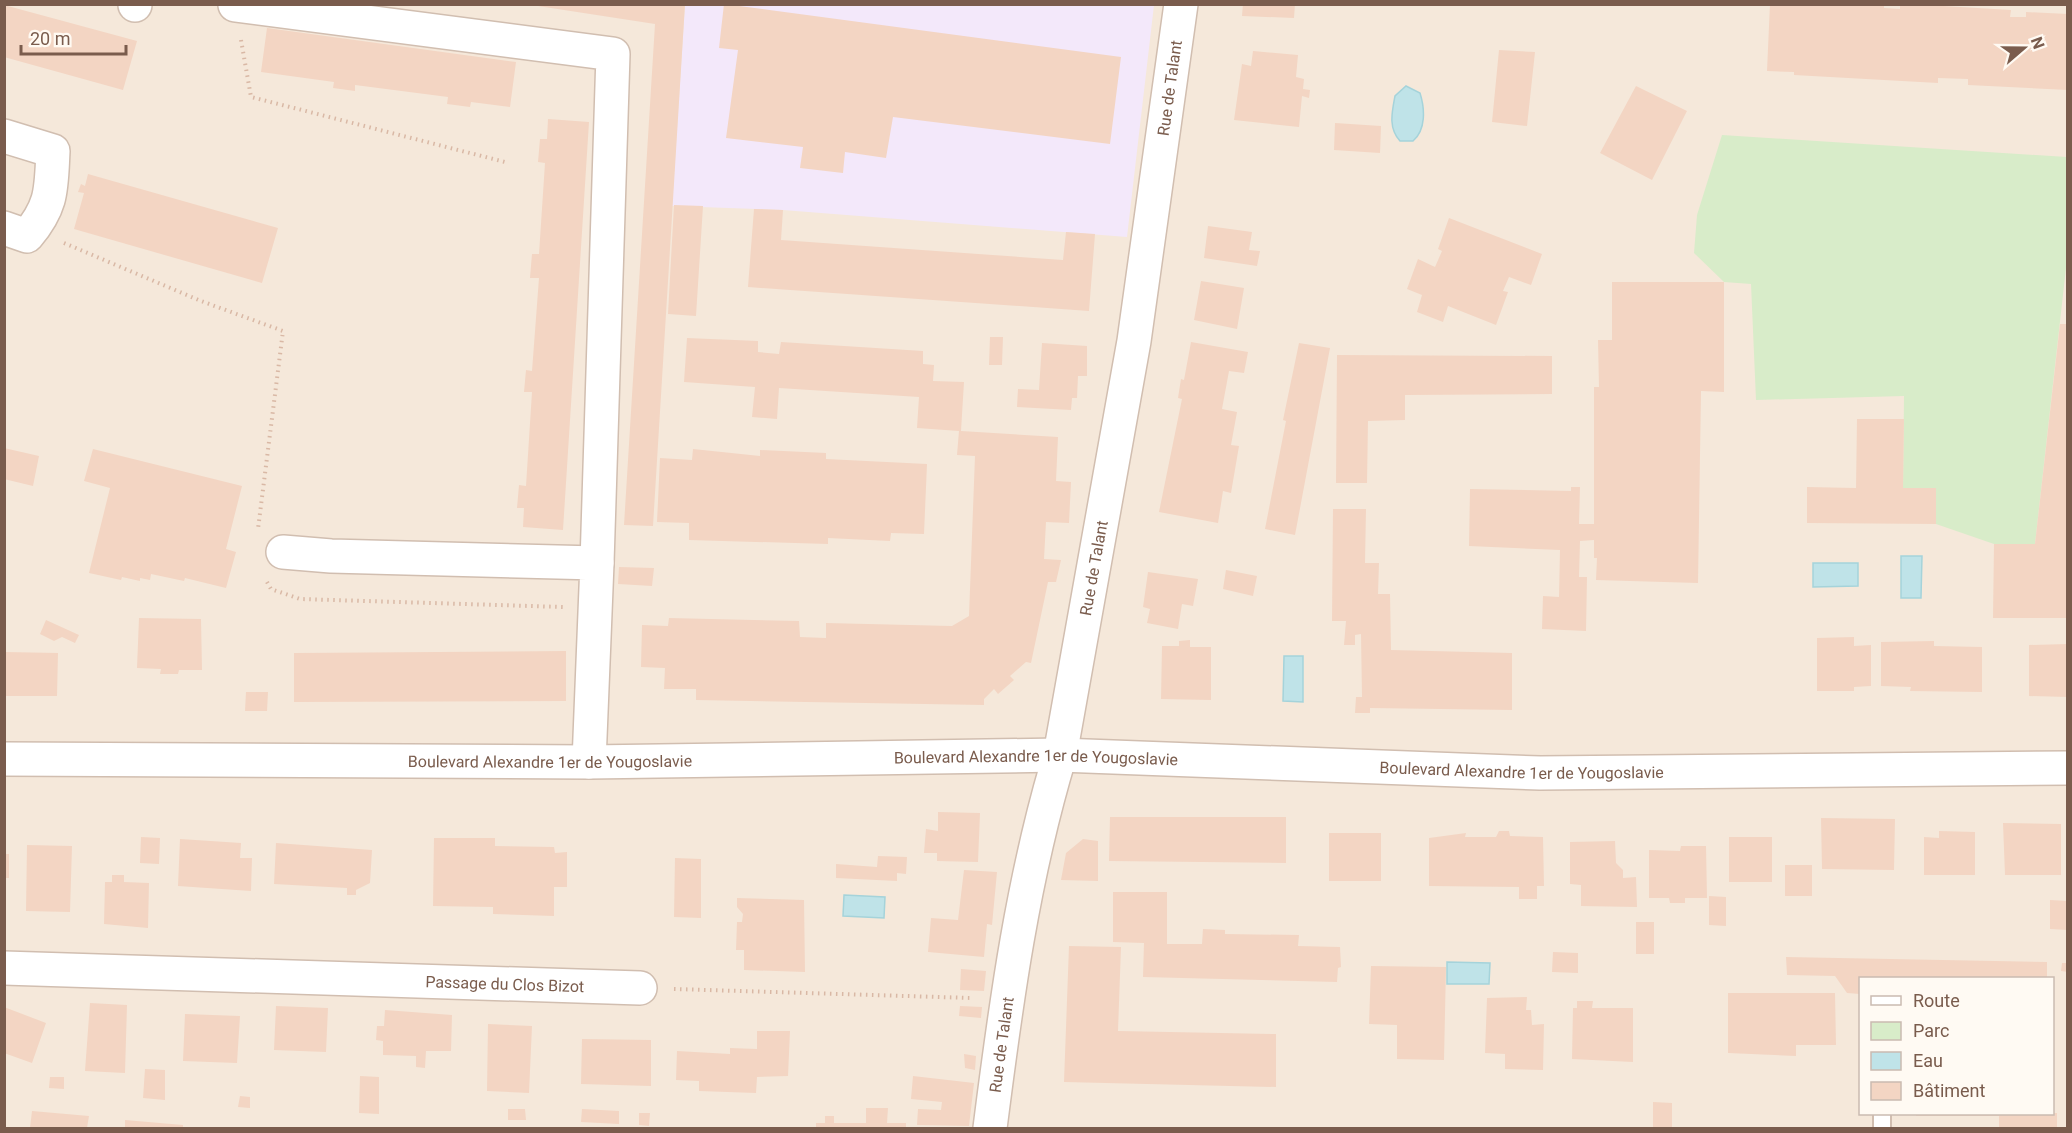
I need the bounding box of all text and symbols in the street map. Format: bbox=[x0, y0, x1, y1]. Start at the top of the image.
scale bar bbox=[21, 18, 126, 56]
north arrow bbox=[1994, 18, 2054, 78]
text: 20 m bbox=[30, 28, 70, 49]
text: N bbox=[2027, 34, 2048, 52]
street label: Rue de Talant bbox=[1153, 39, 1185, 137]
street label: Rue de Talant bbox=[1076, 519, 1111, 617]
street label: Boulevard Alexandre 1er de Yougoslavie bbox=[894, 745, 1178, 769]
street label: Boulevard Alexandre 1er de Yougoslavie bbox=[408, 751, 692, 772]
street label: Boulevard Alexandre 1er de Yougoslavie bbox=[1379, 757, 1664, 783]
street label: Passage du Clos Bizot bbox=[425, 972, 584, 996]
legend bbox=[1859, 977, 2054, 1115]
text: Route bbox=[1913, 990, 1960, 1011]
street label: Rue de Talant bbox=[985, 996, 1017, 1094]
text: Parc bbox=[1913, 1020, 1949, 1041]
text: Eau bbox=[1913, 1050, 1943, 1071]
text: Bâtiment bbox=[1913, 1080, 1986, 1101]

